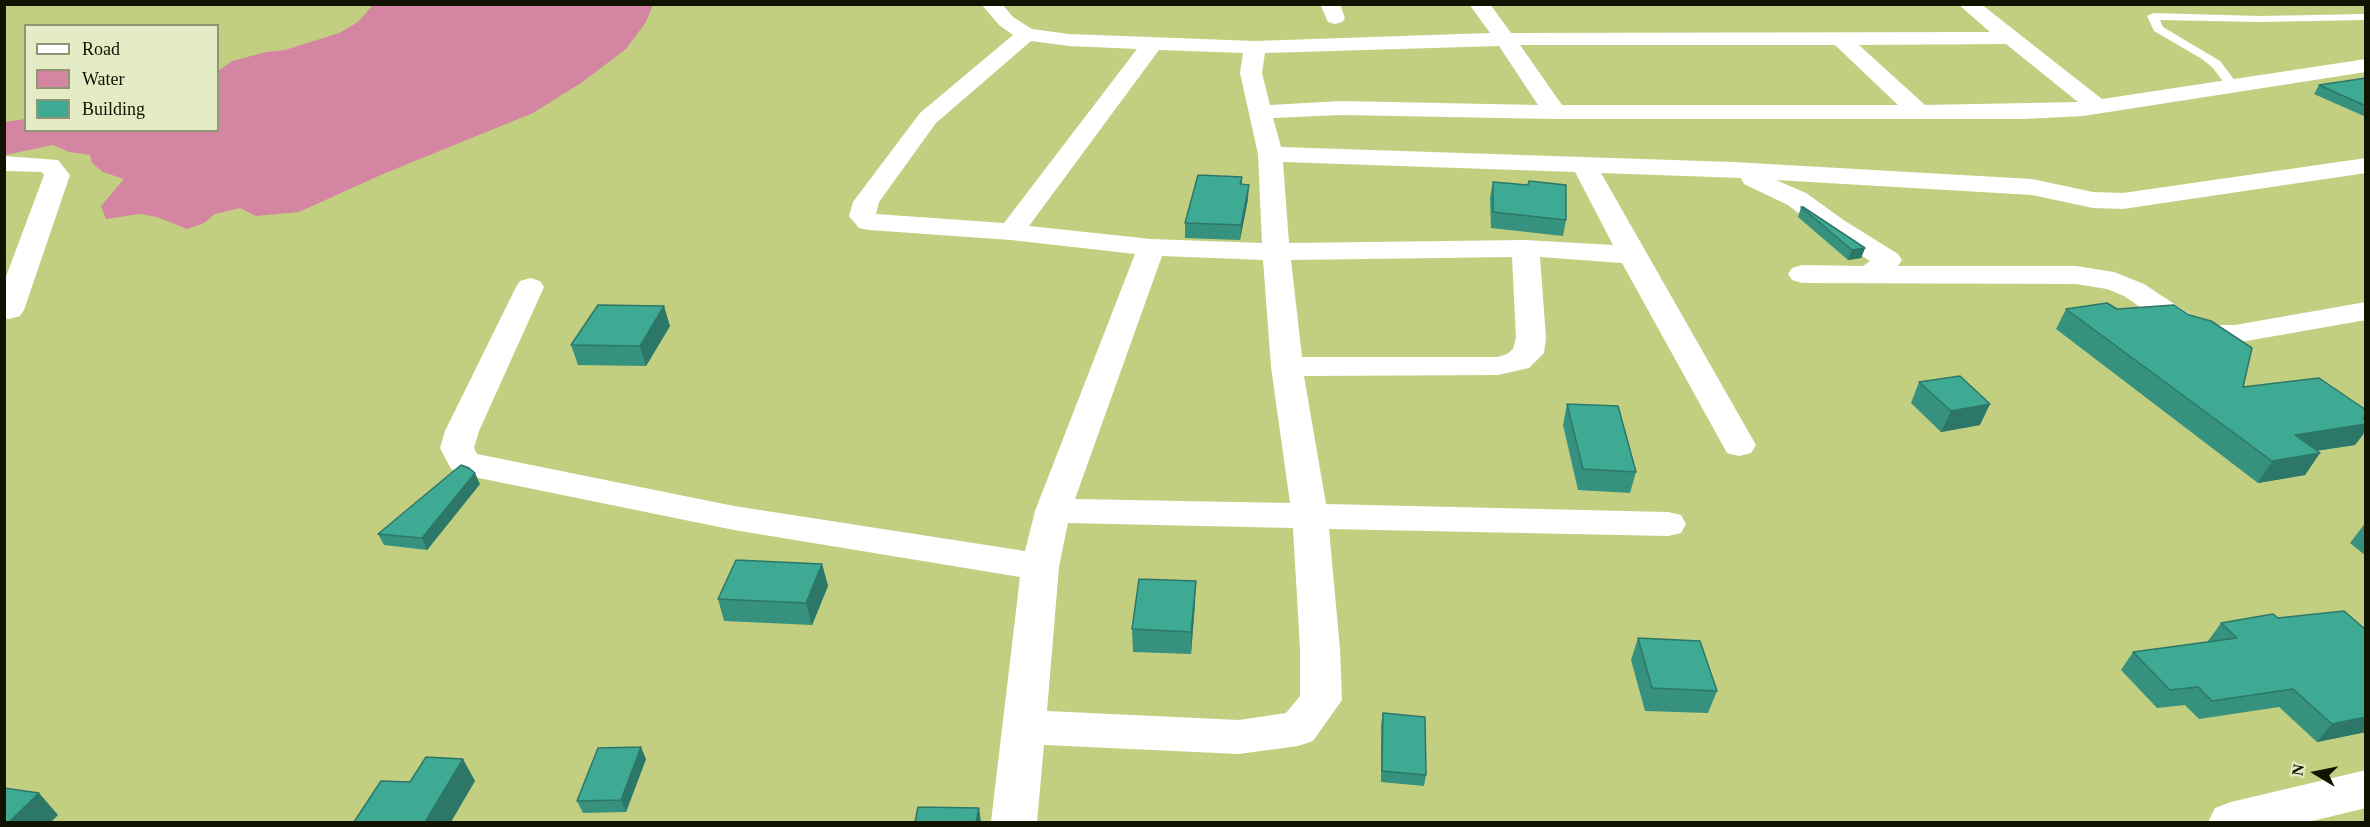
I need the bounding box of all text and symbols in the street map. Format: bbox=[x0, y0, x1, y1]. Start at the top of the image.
legend bbox=[24, 24, 219, 132]
text: Road bbox=[82, 39, 120, 59]
text: Water bbox=[82, 69, 125, 89]
text: Building bbox=[82, 99, 145, 119]
north arrow bbox=[2286, 743, 2346, 803]
text: N bbox=[2288, 763, 2307, 777]

